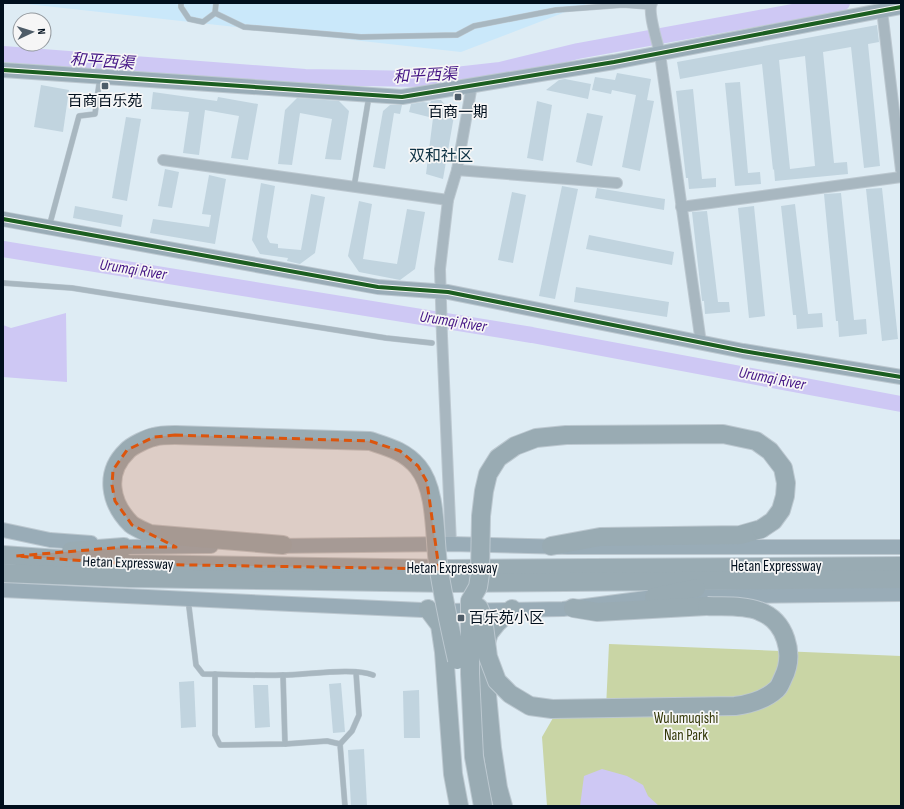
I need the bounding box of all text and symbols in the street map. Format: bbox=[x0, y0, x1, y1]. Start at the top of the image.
north arrow bbox=[12, 12, 52, 52]
text: N bbox=[35, 28, 48, 35]
water label: 和平西渠 bbox=[69, 50, 137, 74]
water label: 和平西渠 bbox=[393, 65, 459, 87]
marker: 百商百乐苑 bbox=[100, 81, 110, 91]
place label: 百商百乐苑 bbox=[67, 92, 143, 111]
marker: 百商一期 bbox=[453, 92, 463, 102]
place label: 百商一期 bbox=[428, 103, 488, 122]
district label: 双和社区 bbox=[409, 147, 473, 166]
water label: Urumqi River bbox=[98, 255, 168, 285]
water label: Urumqi River bbox=[418, 307, 488, 337]
water label: Urumqi River bbox=[737, 363, 807, 395]
street label: Hetan Expressway bbox=[82, 552, 174, 574]
street label: Hetan Expressway bbox=[730, 557, 822, 576]
street label: Hetan Expressway bbox=[406, 559, 498, 578]
place label: 百乐苑小区 bbox=[469, 609, 544, 628]
marker: 百乐苑小区 bbox=[456, 613, 466, 623]
park label: Wulumuqishi Nan Park bbox=[654, 709, 718, 745]

